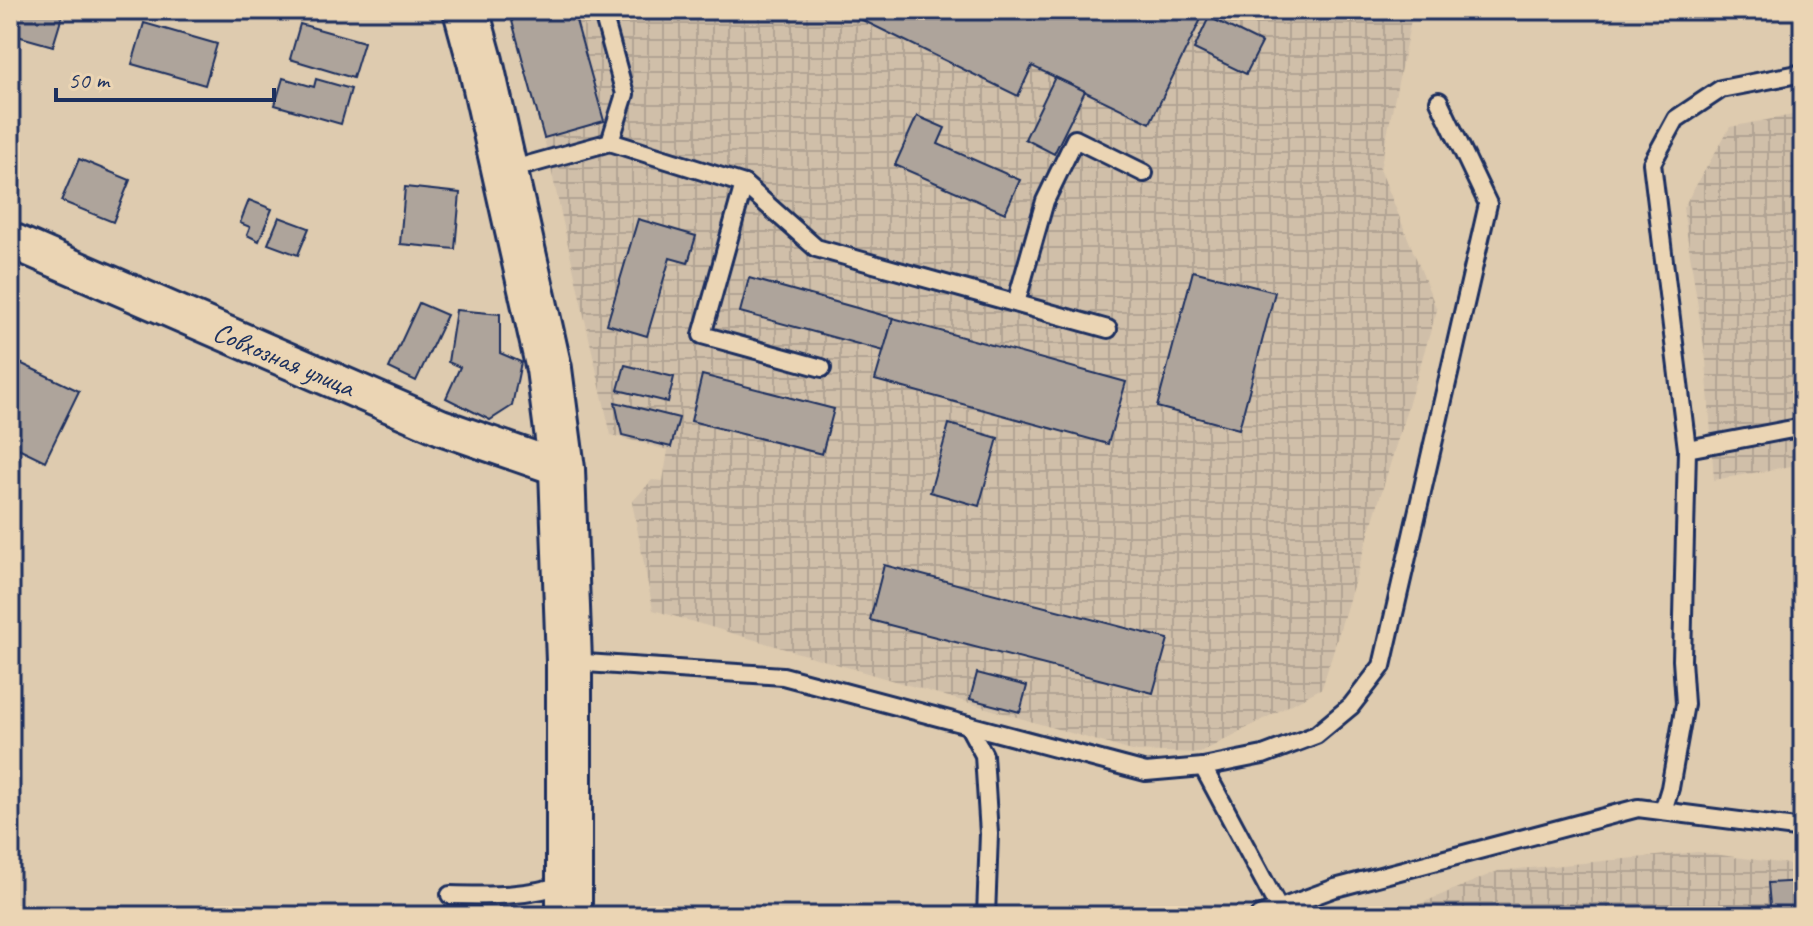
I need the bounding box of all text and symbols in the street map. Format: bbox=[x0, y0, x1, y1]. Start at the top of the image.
scale bar bbox=[56, 52, 274, 102]
text: 50 m bbox=[68, 65, 111, 95]
street label: Совхозная улица bbox=[208, 314, 361, 405]

